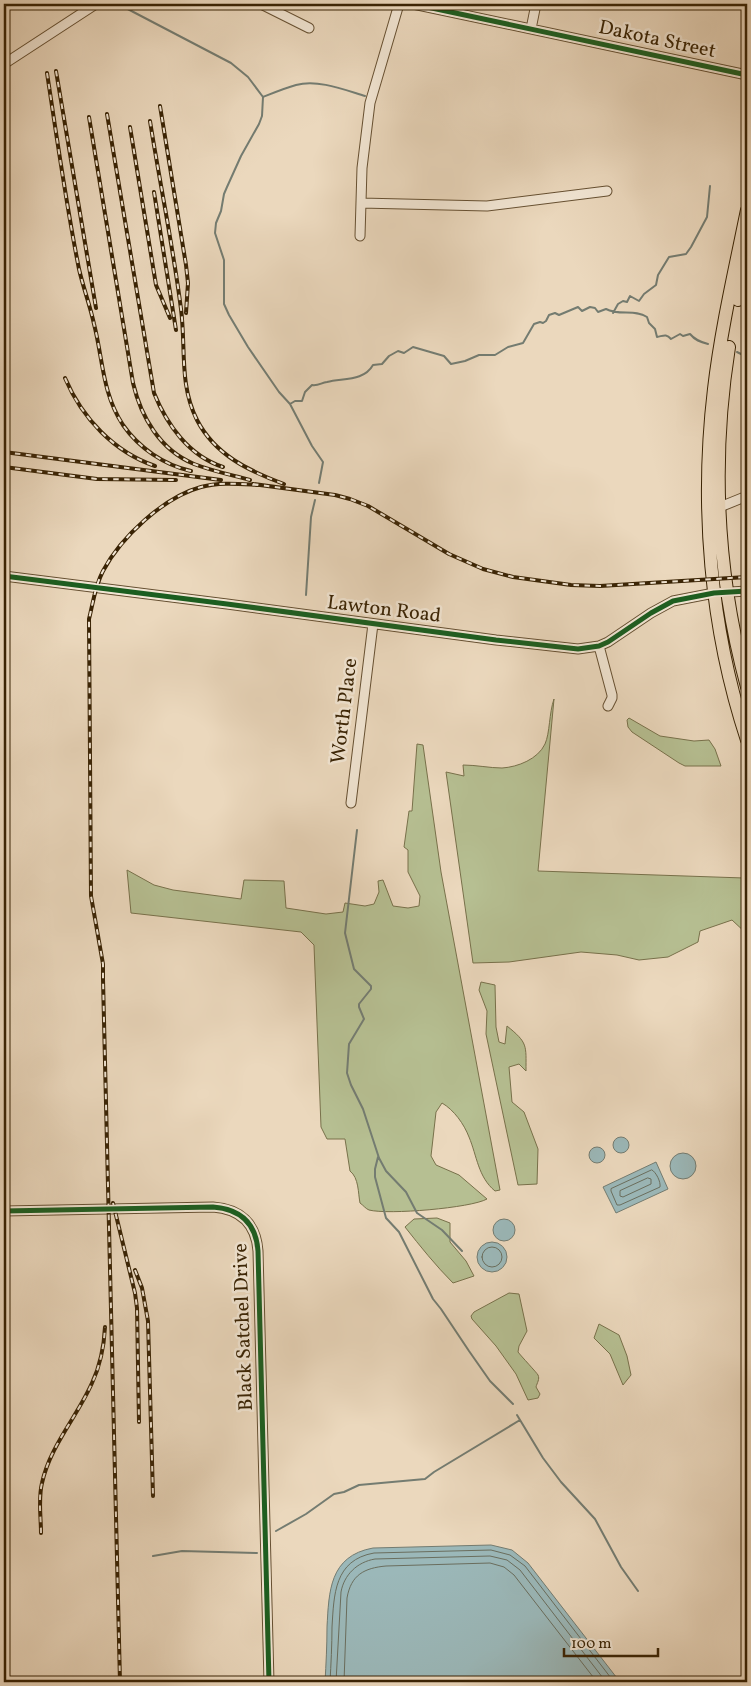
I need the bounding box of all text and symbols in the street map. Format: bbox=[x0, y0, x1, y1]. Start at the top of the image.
street label: Dakota Street bbox=[596, 14, 718, 66]
street label: Lawton Road bbox=[325, 589, 443, 631]
street label: Worth Place bbox=[325, 656, 365, 766]
street label: Black Satchel Drive bbox=[227, 1243, 261, 1411]
scale bar bbox=[564, 1626, 657, 1658]
text: 100 m bbox=[571, 1634, 611, 1655]

